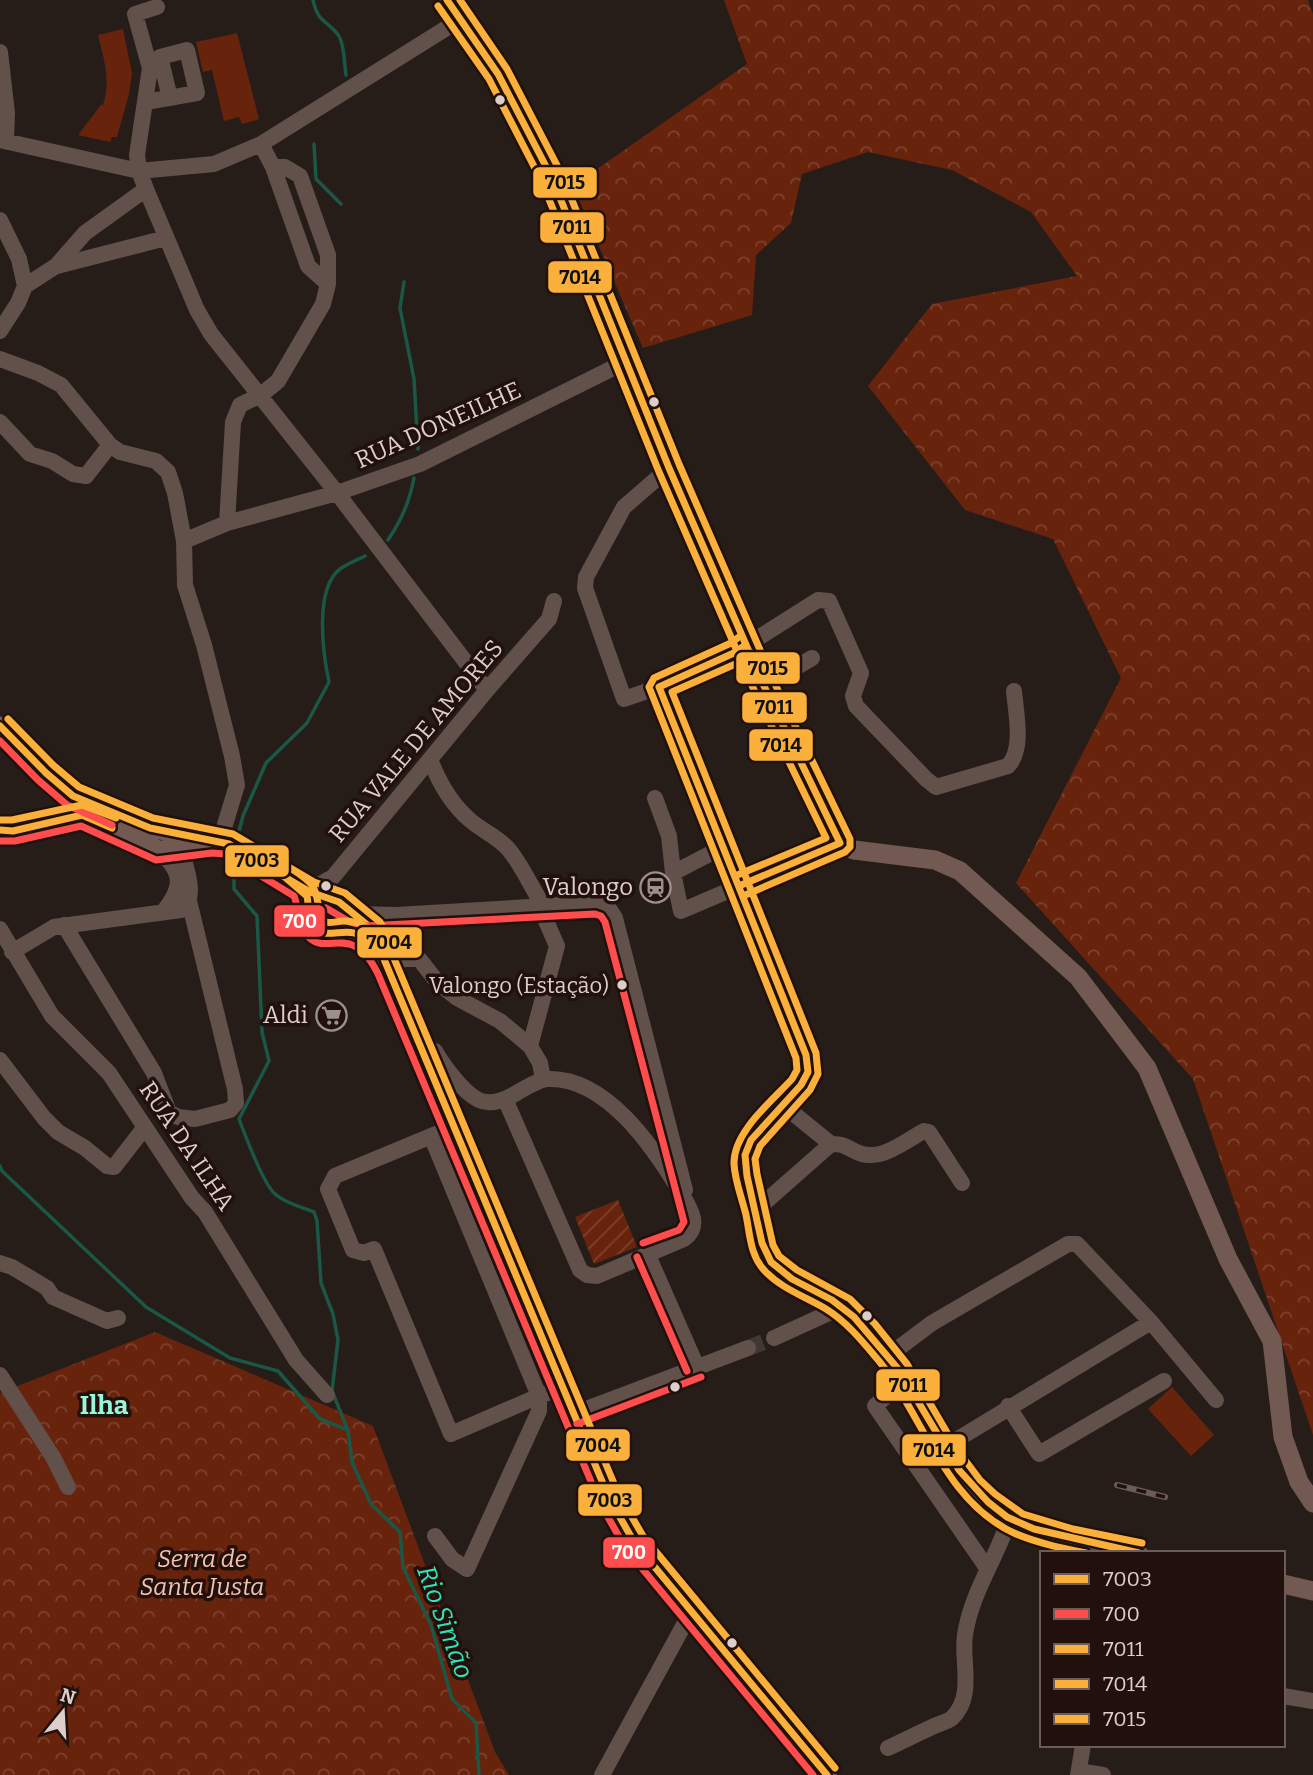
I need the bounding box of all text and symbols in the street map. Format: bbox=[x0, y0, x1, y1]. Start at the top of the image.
unlabelled marker bbox=[493, 93, 507, 107]
line badge: 7015 bbox=[532, 166, 598, 199]
text: 7015 bbox=[545, 171, 585, 194]
line badge: 7011 bbox=[539, 211, 605, 244]
text: 7011 bbox=[553, 216, 592, 239]
line badge: 7014 bbox=[547, 260, 613, 294]
text: 7014 bbox=[559, 266, 601, 289]
street label: RUA DONEILHE bbox=[351, 376, 525, 474]
unlabelled marker bbox=[647, 395, 661, 409]
street label: RUA VALE DE AMORES bbox=[323, 634, 509, 848]
line badge: 7015 bbox=[735, 651, 801, 685]
text: 7015 bbox=[748, 657, 788, 680]
line badge: 7011 bbox=[741, 691, 808, 724]
text: 7011 bbox=[755, 696, 794, 719]
line badge: 7014 bbox=[748, 728, 814, 762]
text: 7014 bbox=[760, 734, 802, 757]
line badge: 7003 bbox=[224, 844, 290, 878]
text: 7003 bbox=[235, 849, 280, 872]
station icon: Valongo bbox=[639, 870, 673, 904]
place label: Valongo bbox=[542, 873, 633, 901]
unlabelled marker bbox=[319, 879, 333, 893]
line badge: 700 bbox=[273, 904, 326, 938]
text: 700 bbox=[283, 910, 317, 933]
line badge: 7004 bbox=[356, 926, 423, 959]
text: 7004 bbox=[366, 931, 412, 954]
place label: Valongo (Estação) bbox=[429, 972, 609, 999]
marker: Valongo (Estação) bbox=[615, 978, 629, 992]
supermarket icon: Aldi bbox=[314, 998, 348, 1032]
place label: Aldi bbox=[263, 1001, 308, 1029]
street label: RUA DA ILHA bbox=[134, 1076, 240, 1216]
unlabelled marker bbox=[860, 1309, 874, 1323]
line badge: 7011 bbox=[875, 1368, 941, 1402]
text: 7011 bbox=[889, 1374, 928, 1397]
unlabelled marker bbox=[668, 1380, 682, 1394]
district label: Ilha bbox=[80, 1390, 129, 1421]
line badge: 7004 bbox=[565, 1428, 631, 1462]
line badge: 7014 bbox=[901, 1433, 967, 1467]
text: 7004 bbox=[575, 1434, 621, 1457]
text: 7014 bbox=[913, 1439, 955, 1462]
line badge: 7003 bbox=[577, 1483, 643, 1517]
text: 7003 bbox=[588, 1489, 633, 1512]
line badge: 700 bbox=[602, 1536, 656, 1569]
text: 700 bbox=[612, 1541, 646, 1564]
park label: Serra de Santa Justa bbox=[140, 1545, 264, 1601]
legend bbox=[1040, 1551, 1285, 1747]
water label: Rio Simão bbox=[410, 1561, 480, 1683]
text: 7003 bbox=[1103, 1566, 1152, 1592]
text: 700 bbox=[1103, 1601, 1140, 1627]
unlabelled marker bbox=[725, 1636, 739, 1650]
text: 7011 bbox=[1103, 1636, 1144, 1662]
text: 7014 bbox=[1103, 1671, 1147, 1697]
north arrow bbox=[28, 1677, 98, 1747]
text: N bbox=[58, 1683, 79, 1710]
text: 7015 bbox=[1103, 1706, 1146, 1732]

